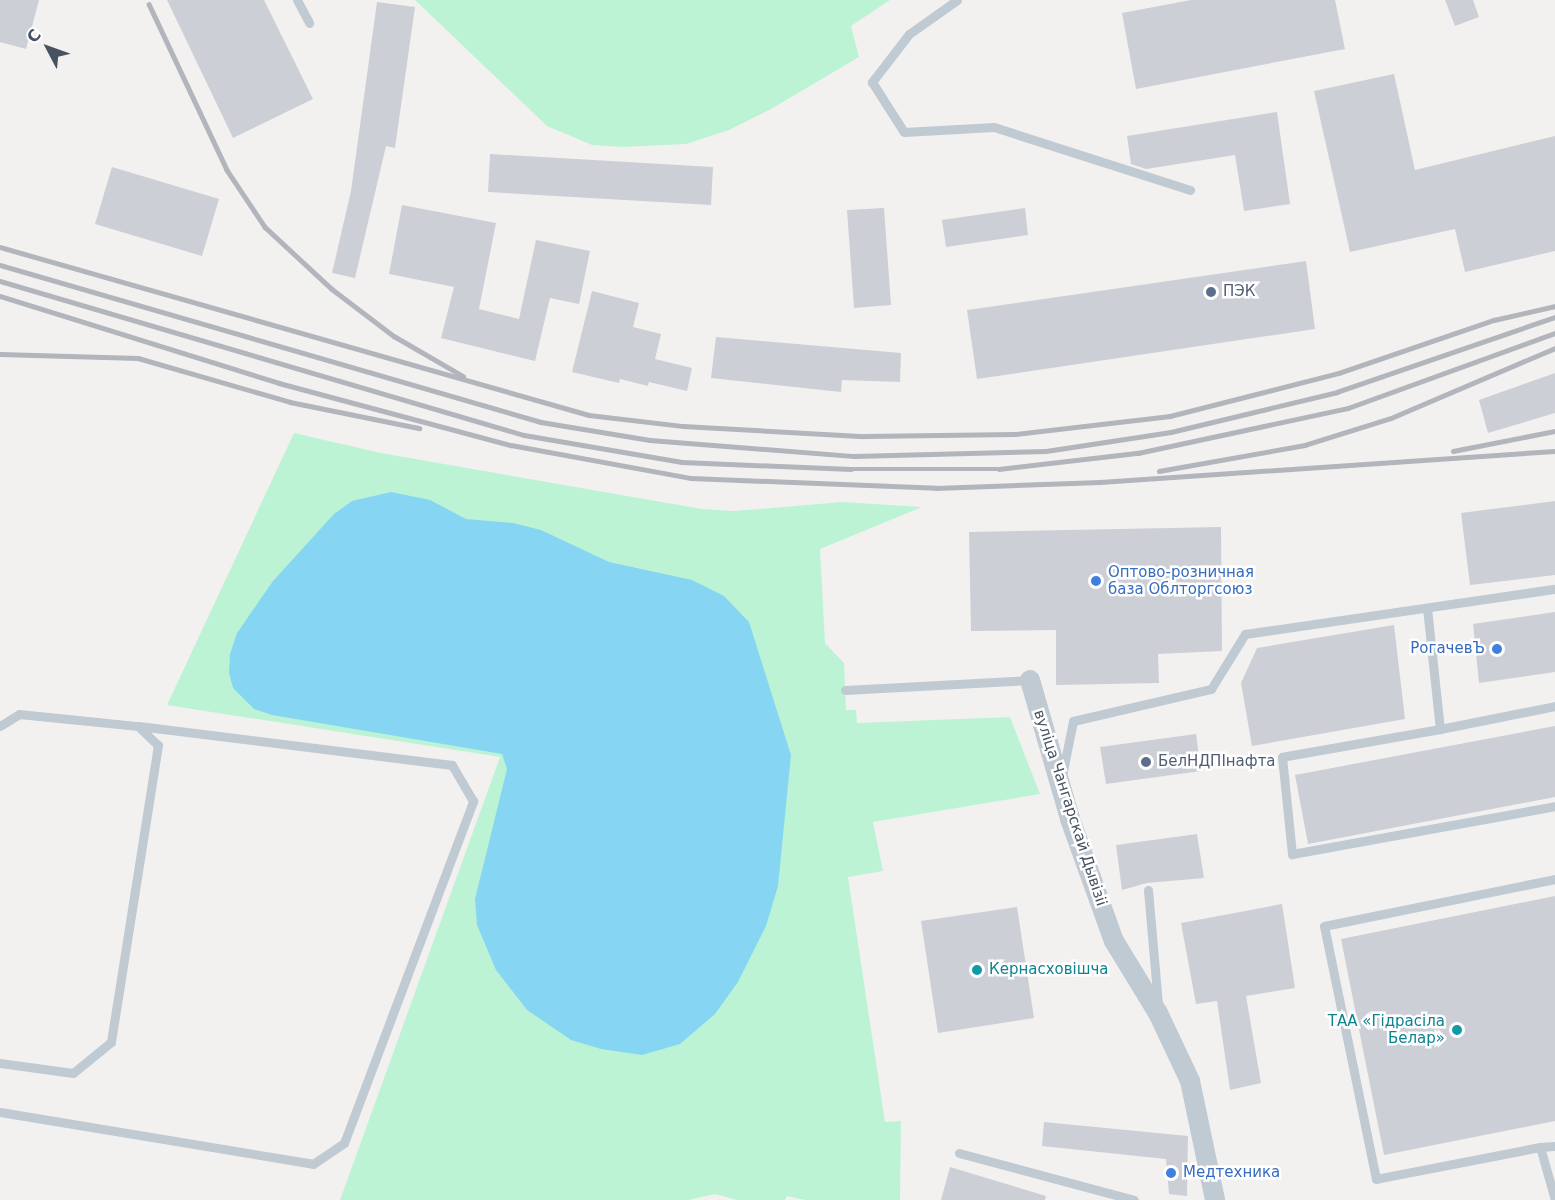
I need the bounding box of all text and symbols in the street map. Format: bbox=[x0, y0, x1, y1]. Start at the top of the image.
north arrow bbox=[18, 18, 78, 78]
text: С bbox=[23, 25, 45, 47]
place label: ПЭК bbox=[1223, 283, 1255, 301]
marker: ПЭК bbox=[1204, 285, 1218, 299]
place label: Оптово-розничная база Облторгсоюз bbox=[1108, 563, 1254, 598]
marker: Оптово-розничная база Облторгсоюз bbox=[1089, 574, 1103, 588]
place label: РогачевЪ bbox=[1410, 640, 1485, 658]
marker: РогачевЪ bbox=[1490, 642, 1504, 656]
street label: вуліца Чангарскай Дывізіі bbox=[1030, 708, 1110, 908]
place label: БелНДПІнафта bbox=[1158, 753, 1276, 771]
marker: БелНДПІнафта bbox=[1139, 755, 1153, 769]
place label: Кернасховішча bbox=[989, 961, 1108, 979]
marker: Кернасховішча bbox=[970, 963, 984, 977]
place label: ТАА «Гідрасіла Белар» bbox=[1328, 1012, 1445, 1047]
marker: ТАА «Гідрасіла Белар» bbox=[1450, 1023, 1464, 1037]
place label: Медтехника bbox=[1183, 1164, 1280, 1182]
marker: Медтехника bbox=[1164, 1166, 1178, 1180]

